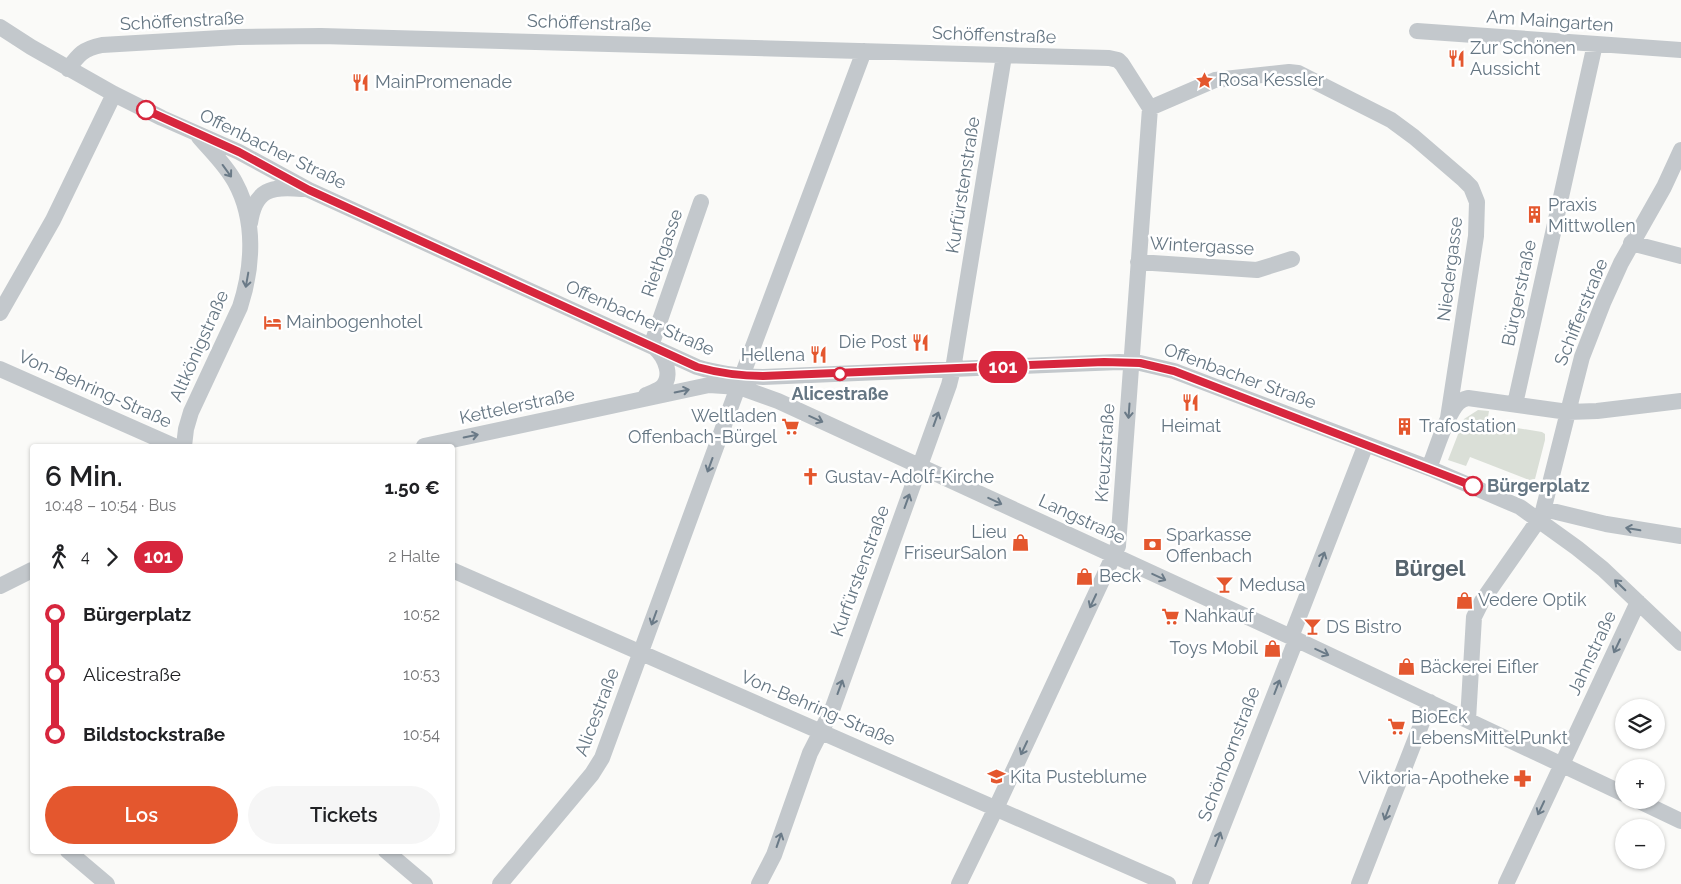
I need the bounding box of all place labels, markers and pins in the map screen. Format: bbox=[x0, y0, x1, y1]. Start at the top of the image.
place label: Zur Schönen Aussicht bbox=[1470, 37, 1576, 79]
restaurant icon: Zur Schönen Aussicht bbox=[1446, 48, 1466, 68]
place label: Rosa Kessler bbox=[1218, 69, 1325, 90]
place icon: Rosa Kessler bbox=[1194, 70, 1214, 90]
place label: MainPromenade bbox=[375, 71, 512, 92]
restaurant icon: MainPromenade bbox=[351, 72, 371, 92]
unlabelled marker bbox=[136, 100, 156, 120]
place label: Praxis Mittwollen bbox=[1548, 194, 1636, 236]
building icon: Praxis Mittwollen bbox=[1524, 205, 1544, 225]
place label: Mainbogenhotel bbox=[286, 311, 422, 332]
hotel icon: Mainbogenhotel bbox=[262, 312, 282, 332]
place label: Die Post bbox=[839, 331, 907, 352]
restaurant icon: Die Post bbox=[911, 332, 931, 352]
place label: Hellena bbox=[741, 344, 805, 365]
restaurant icon: Hellena bbox=[809, 345, 829, 365]
marker: Alicestraße bbox=[833, 367, 847, 381]
place label: Alicestraße bbox=[791, 383, 889, 404]
restaurant icon: Heimat bbox=[1181, 393, 1201, 413]
place label: Weltladen Offenbach-Bürgel bbox=[628, 405, 777, 447]
place label: Heimat bbox=[1161, 415, 1221, 436]
place label: Trafostation bbox=[1419, 415, 1516, 436]
supermarket icon: Weltladen Offenbach-Bürgel bbox=[781, 416, 801, 436]
building icon: Trafostation bbox=[1395, 416, 1415, 436]
place label: Gustav-Adolf-Kirche bbox=[825, 466, 994, 487]
church icon: Gustav-Adolf-Kirche bbox=[801, 467, 821, 487]
place label: Bürgerplatz bbox=[1487, 475, 1590, 496]
marker: Bürgerplatz bbox=[1463, 476, 1483, 496]
place label: Lieu FriseurSalon bbox=[904, 521, 1007, 563]
place label: Sparkasse Offenbach bbox=[1166, 524, 1252, 566]
shop icon: Lieu FriseurSalon bbox=[1011, 532, 1031, 552]
bank icon: Sparkasse Offenbach bbox=[1142, 535, 1162, 555]
place label: Beck bbox=[1099, 565, 1141, 586]
shop icon: Beck bbox=[1075, 566, 1095, 586]
place label: Medusa bbox=[1239, 574, 1306, 595]
bar icon: Medusa bbox=[1215, 575, 1235, 595]
place label: Vedere Optik bbox=[1478, 589, 1587, 610]
shop icon: Vedere Optik bbox=[1454, 590, 1474, 610]
place label: Nahkauf bbox=[1184, 605, 1255, 626]
supermarket icon: Nahkauf bbox=[1160, 606, 1180, 626]
place label: DS Bistro bbox=[1326, 616, 1402, 637]
bar icon: DS Bistro bbox=[1302, 617, 1322, 637]
place label: Toys Mobil bbox=[1170, 637, 1258, 658]
shop icon: Toys Mobil bbox=[1262, 638, 1282, 658]
place label: Bäckerei Eifler bbox=[1420, 656, 1539, 677]
shop icon: Bäckerei Eifler bbox=[1396, 657, 1416, 677]
place label: BioEck LebensMittelPunkt bbox=[1411, 706, 1568, 748]
supermarket icon: BioEck LebensMittelPunkt bbox=[1387, 717, 1407, 737]
place label: Kita Pusteblume bbox=[1010, 766, 1147, 787]
school or university icon: Kita Pusteblume bbox=[986, 767, 1006, 787]
place label: Viktoria-Apotheke bbox=[1359, 767, 1509, 788]
pharmacy icon: Viktoria-Apotheke bbox=[1513, 768, 1533, 788]

